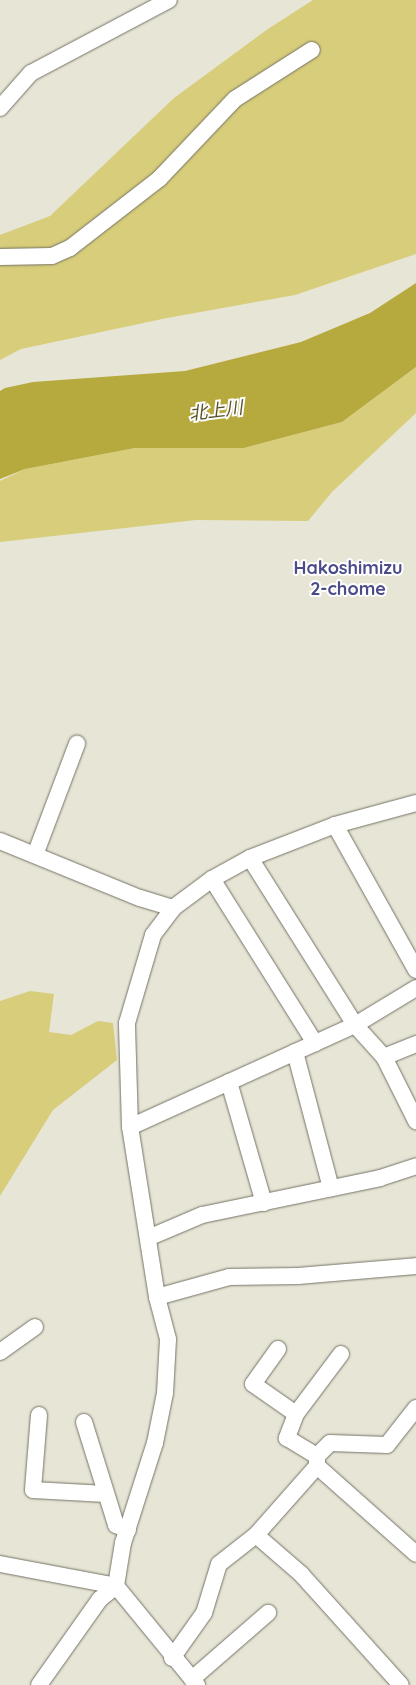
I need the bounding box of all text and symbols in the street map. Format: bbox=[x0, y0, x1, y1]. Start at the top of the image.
water label: 北上川 bbox=[188, 397, 244, 425]
district label: Hakoshimizu 2-chome bbox=[294, 558, 402, 600]

